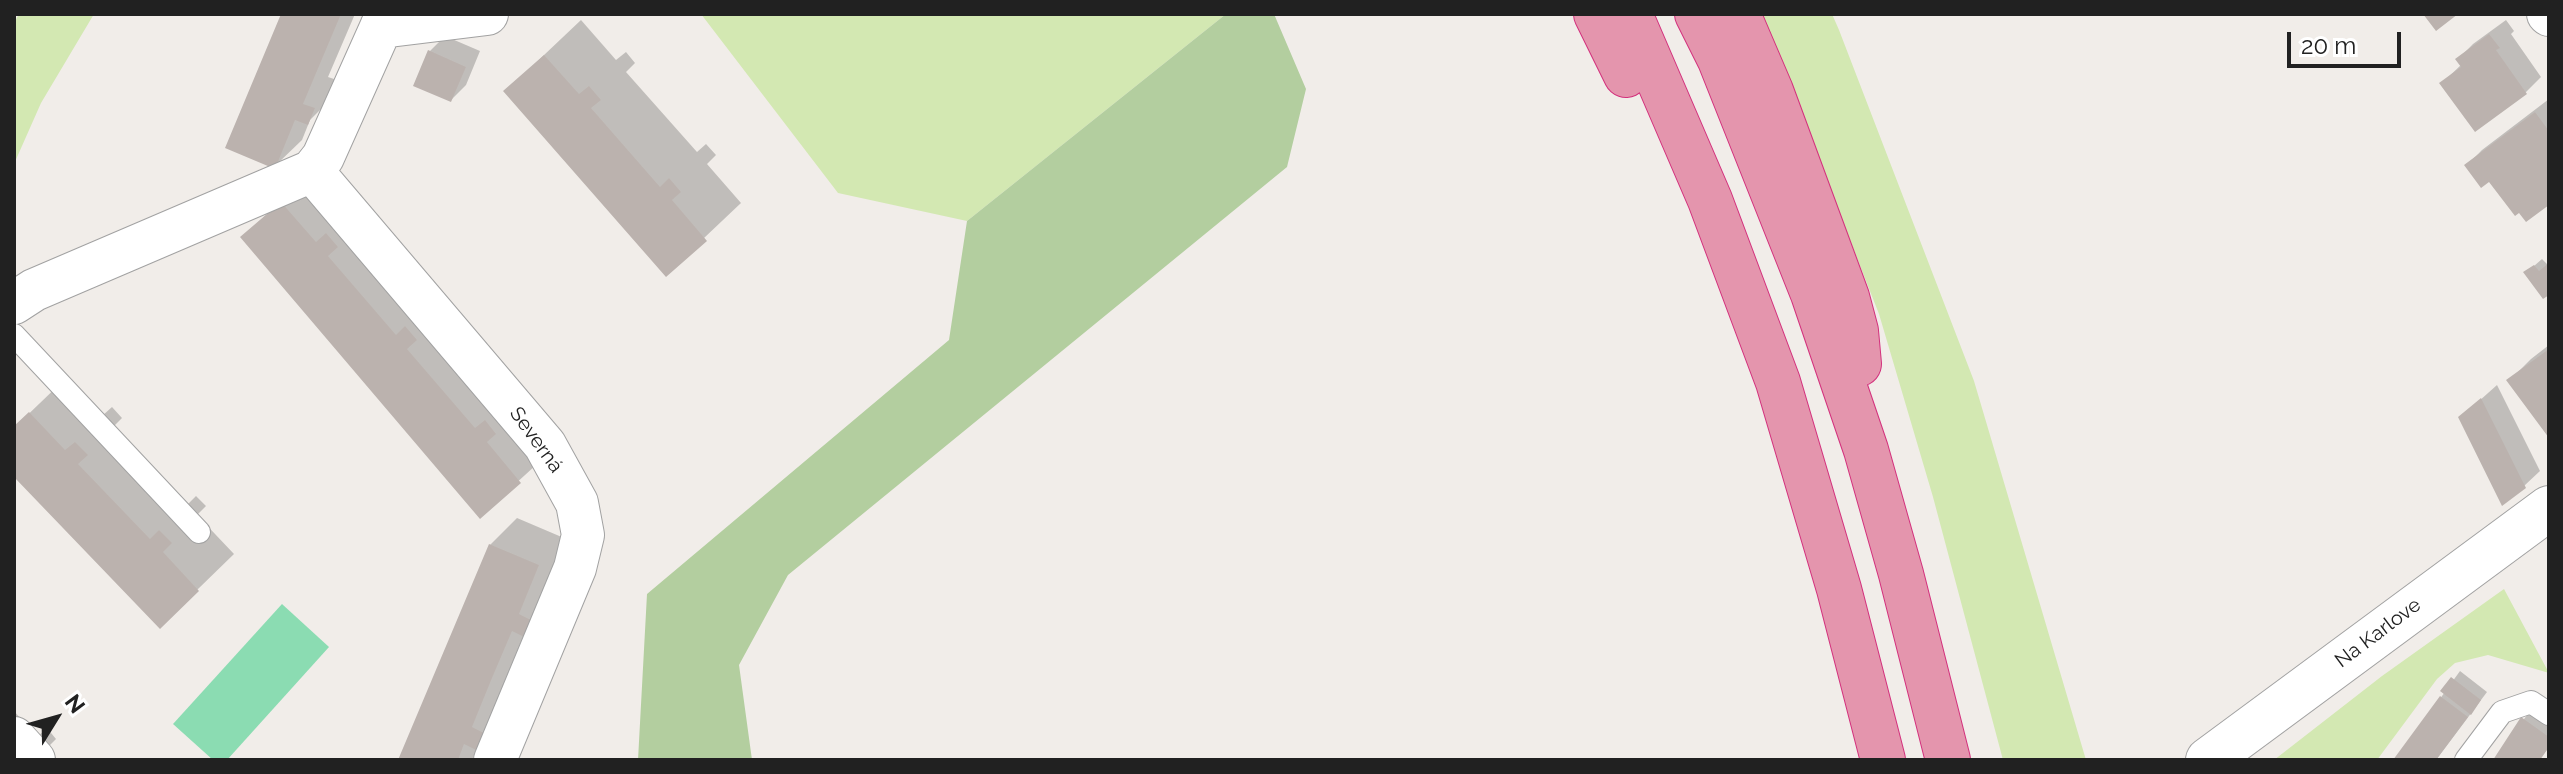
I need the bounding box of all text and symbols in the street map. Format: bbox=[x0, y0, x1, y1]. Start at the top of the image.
scale bar bbox=[2291, 16, 2405, 66]
text: 20 m bbox=[2301, 31, 2356, 60]
street label: Severná bbox=[504, 403, 568, 477]
street label: Na Karlove bbox=[2330, 593, 2426, 673]
north arrow bbox=[16, 678, 96, 758]
text: N bbox=[60, 689, 91, 718]

